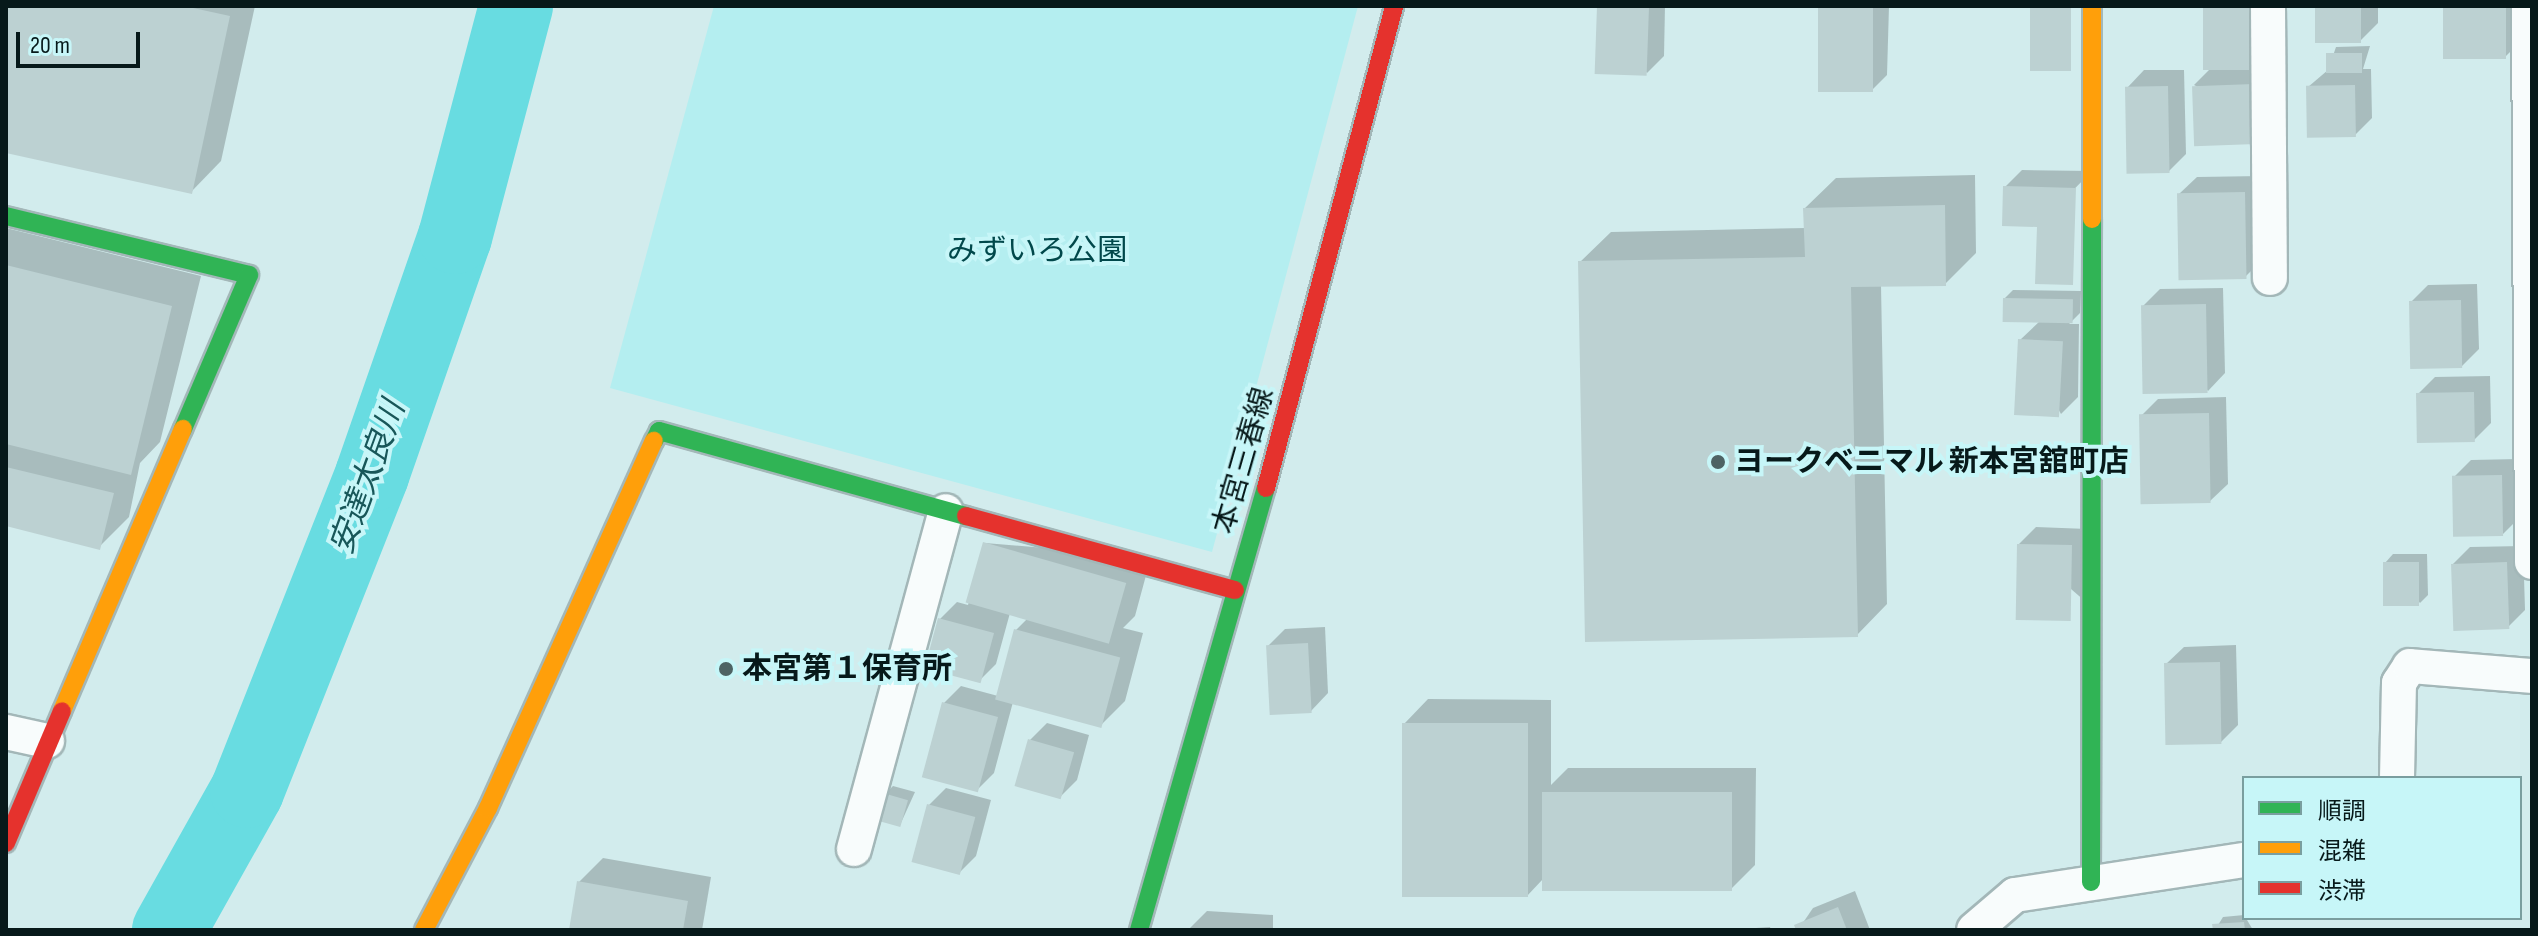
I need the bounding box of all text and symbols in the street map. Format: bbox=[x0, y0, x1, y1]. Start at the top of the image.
scale bar bbox=[20, 16, 144, 66]
text: 20 m bbox=[30, 31, 70, 60]
park label: みずいろ公園 bbox=[947, 233, 1127, 269]
street label: 本宮三春線 bbox=[1206, 384, 1282, 538]
water label: 安達太良川 bbox=[324, 396, 414, 560]
place label: ヨークベニマル 新本宮舘町店 bbox=[1734, 444, 2129, 480]
marker: ヨークベニマル 新本宮舘町店 bbox=[1709, 453, 1727, 471]
place label: 本宮第１保育所 bbox=[742, 651, 952, 687]
marker: 本宮第１保育所 bbox=[717, 660, 735, 678]
legend bbox=[2242, 776, 2522, 920]
text: 順調 bbox=[2318, 797, 2366, 826]
text: 混雑 bbox=[2318, 837, 2366, 866]
text: 渋滞 bbox=[2318, 877, 2366, 906]

